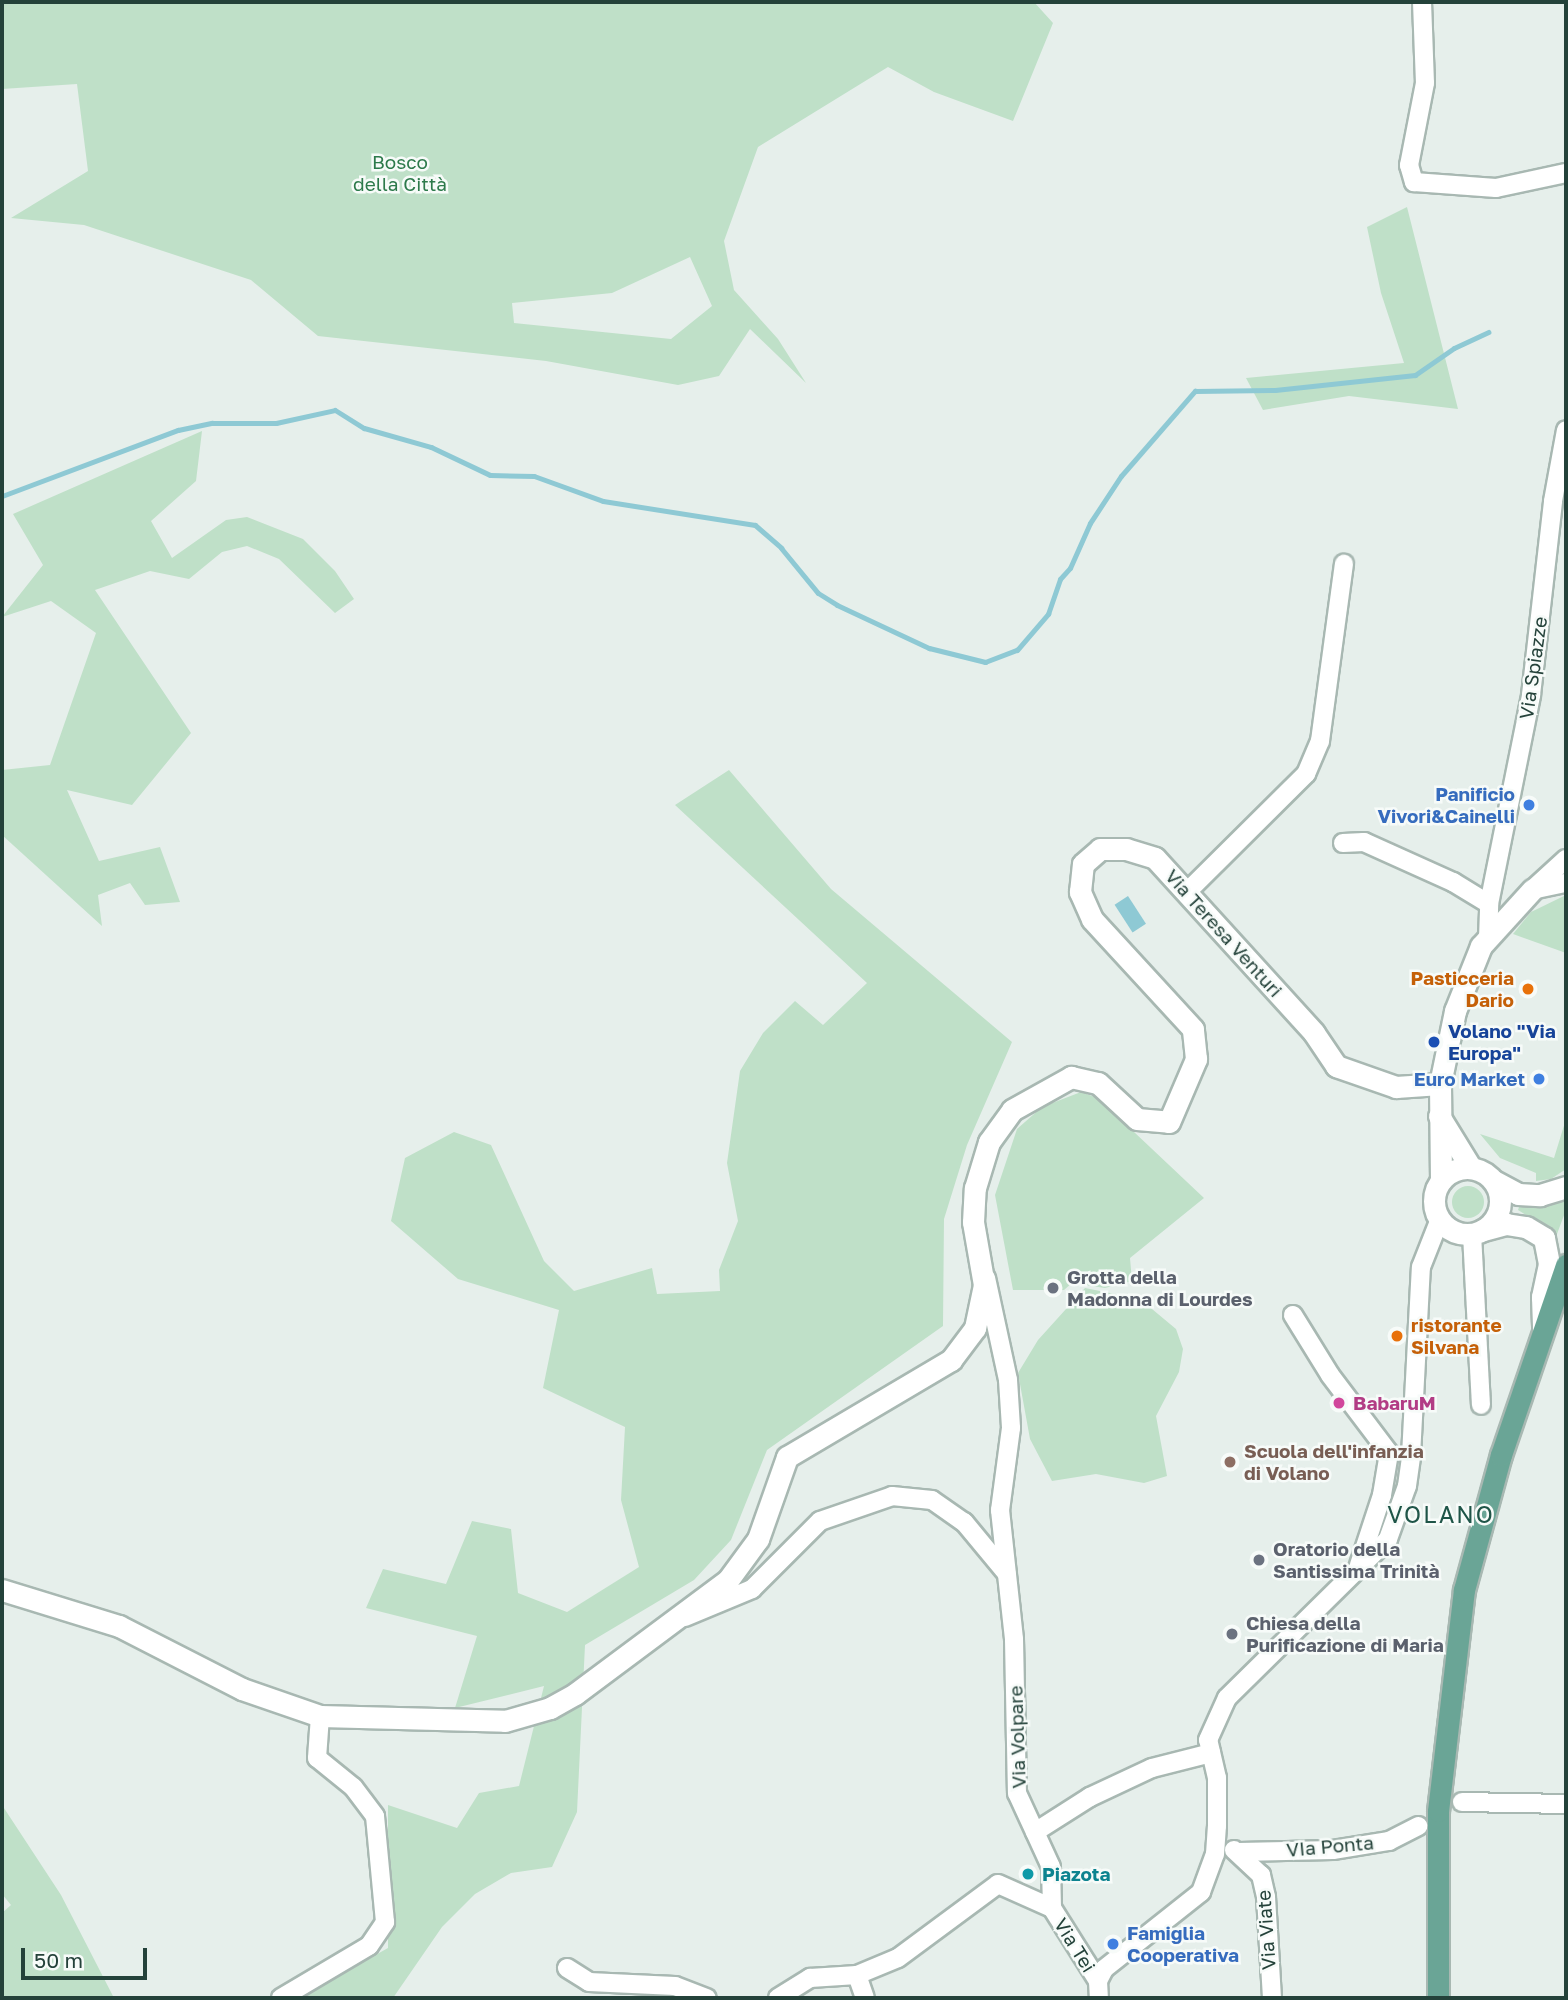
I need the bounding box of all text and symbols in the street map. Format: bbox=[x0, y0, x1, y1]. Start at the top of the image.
park label: Bosco della Città bbox=[353, 151, 447, 195]
street label: Via Spiazze bbox=[1515, 615, 1551, 721]
place label: Panificio Vivori&Cainelli bbox=[1377, 783, 1515, 827]
marker: Panificio Vivori&Cainelli bbox=[1521, 797, 1537, 813]
street label: Via Teresa Venturi bbox=[1161, 864, 1287, 1002]
place label: Pasticceria Dario bbox=[1410, 967, 1514, 1011]
marker: Pasticceria Dario bbox=[1520, 981, 1536, 997]
place label: Volano "Via Europa" bbox=[1448, 1020, 1556, 1064]
marker: Volano "Via Europa" bbox=[1426, 1034, 1442, 1050]
place label: Euro Market bbox=[1414, 1068, 1525, 1090]
marker: Euro Market bbox=[1531, 1071, 1547, 1087]
place label: Grotta della Madonna di Lourdes bbox=[1067, 1266, 1253, 1310]
marker: Grotta della Madonna di Lourdes bbox=[1045, 1280, 1061, 1296]
place label: ristorante Silvana bbox=[1411, 1314, 1502, 1358]
marker: ristorante Silvana bbox=[1389, 1328, 1405, 1344]
place label: BabaruM bbox=[1353, 1392, 1436, 1414]
marker: BabaruM bbox=[1331, 1395, 1347, 1411]
place label: Scuola dell'infanzia di Volano bbox=[1244, 1440, 1424, 1484]
marker: Scuola dell'infanzia di Volano bbox=[1222, 1454, 1238, 1470]
district label: VOLANO bbox=[1388, 1500, 1494, 1528]
place label: Oratorio della Santissima Trinità bbox=[1273, 1538, 1439, 1582]
marker: Oratorio della Santissima Trinità bbox=[1251, 1552, 1267, 1568]
place label: Chiesa della Purificazione di Maria bbox=[1246, 1612, 1444, 1656]
marker: Chiesa della Purificazione di Maria bbox=[1224, 1626, 1240, 1642]
street label: Via Volpare bbox=[1004, 1685, 1030, 1789]
street label: VIa Ponta bbox=[1285, 1831, 1375, 1861]
place label: Piazota bbox=[1042, 1863, 1110, 1885]
marker: Piazota bbox=[1020, 1866, 1036, 1882]
street label: Via Viate bbox=[1252, 1889, 1280, 1971]
street label: Via Tei bbox=[1050, 1914, 1100, 1976]
place label: Famiglia Cooperativa bbox=[1127, 1922, 1239, 1966]
scale bar bbox=[24, 1934, 150, 1978]
marker: Famiglia Cooperativa bbox=[1105, 1936, 1121, 1952]
text: 50 m bbox=[34, 1947, 83, 1973]

